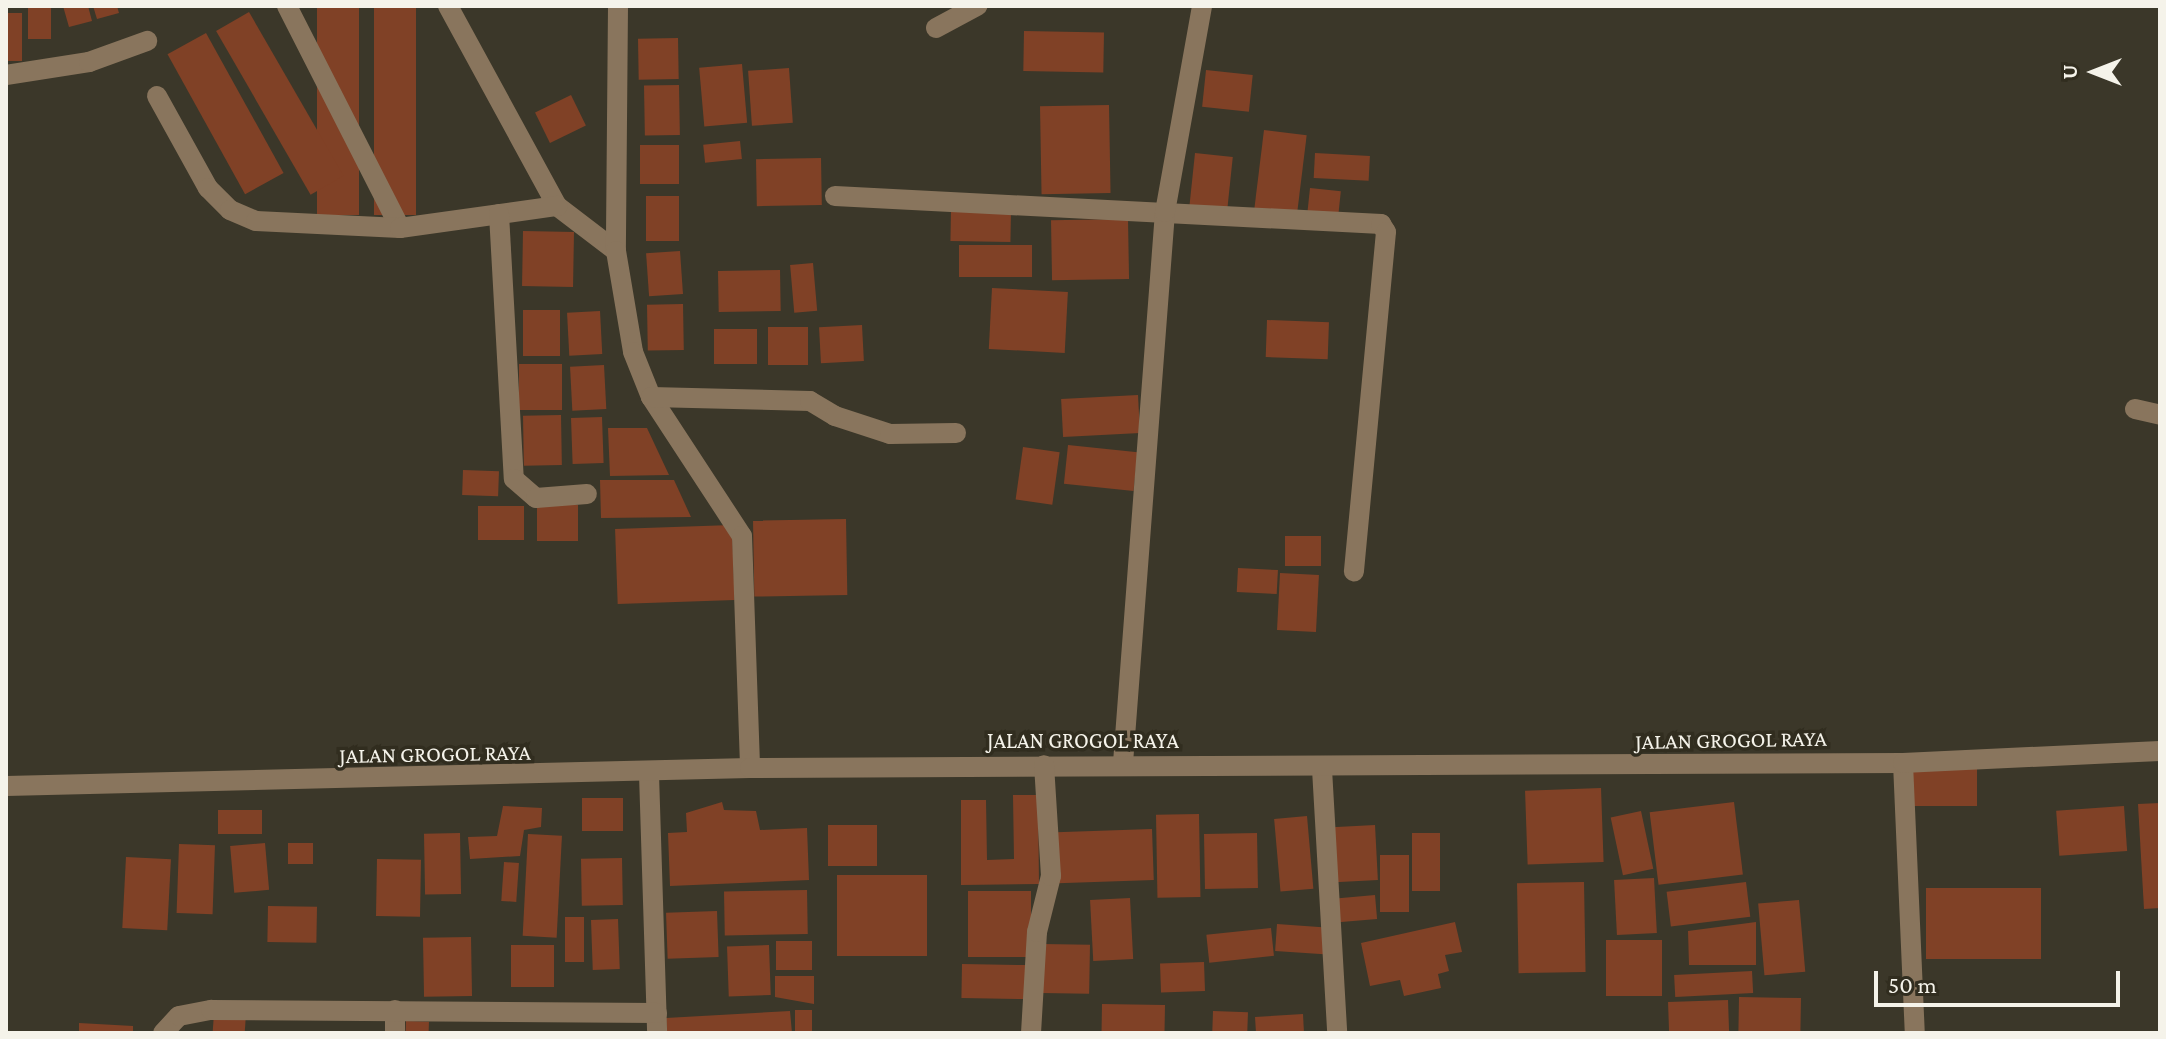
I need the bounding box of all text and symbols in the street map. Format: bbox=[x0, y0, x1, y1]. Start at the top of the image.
north arrow bbox=[2054, 32, 2134, 112]
text: U bbox=[2057, 64, 2082, 80]
street label: JALAN GROGOL RAYA bbox=[1635, 725, 1827, 755]
street label: JALAN GROGOL RAYA bbox=[987, 728, 1179, 754]
street label: JALAN GROGOL RAYA bbox=[339, 739, 531, 769]
scale bar bbox=[1878, 955, 2124, 1005]
text: 50 m bbox=[1888, 971, 1937, 998]

